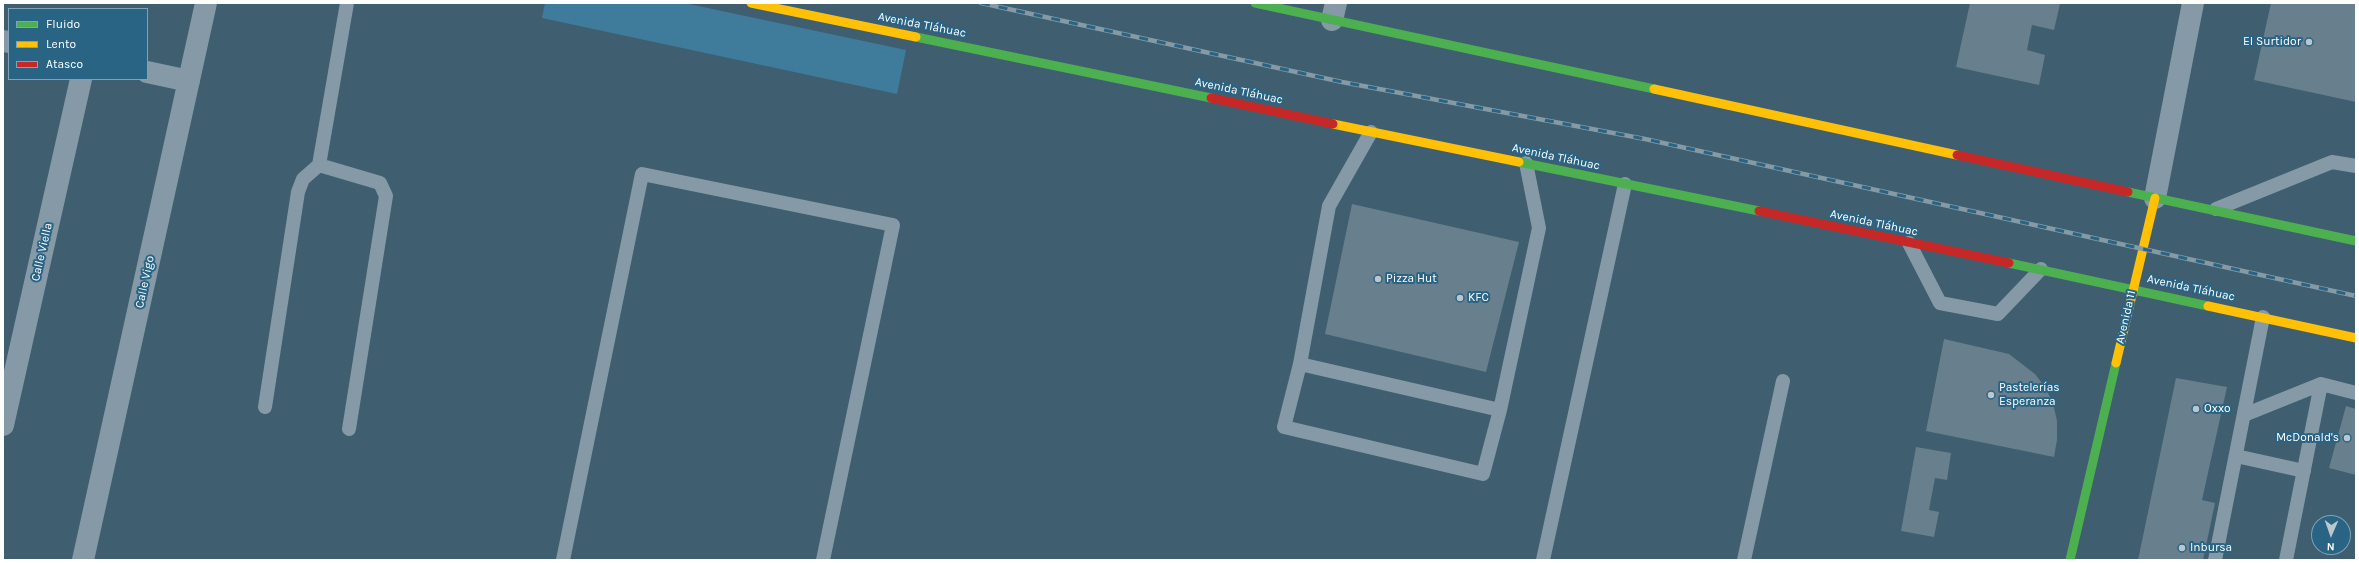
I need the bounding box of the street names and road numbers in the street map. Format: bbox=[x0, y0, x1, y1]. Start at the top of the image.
street label: Avenida Tláhuac bbox=[877, 9, 967, 41]
street label: Avenida Tláhuac bbox=[1194, 75, 1284, 107]
street label: Avenida Tláhuac bbox=[1511, 141, 1601, 173]
street label: Avenida Tláhuac bbox=[1829, 207, 1919, 239]
street label: Calle Viella bbox=[28, 221, 56, 283]
street label: Calle Vigo bbox=[132, 254, 158, 310]
street label: Avenida Tláhuac bbox=[2146, 272, 2236, 304]
street label: Avenida 11 bbox=[2113, 289, 2139, 345]

